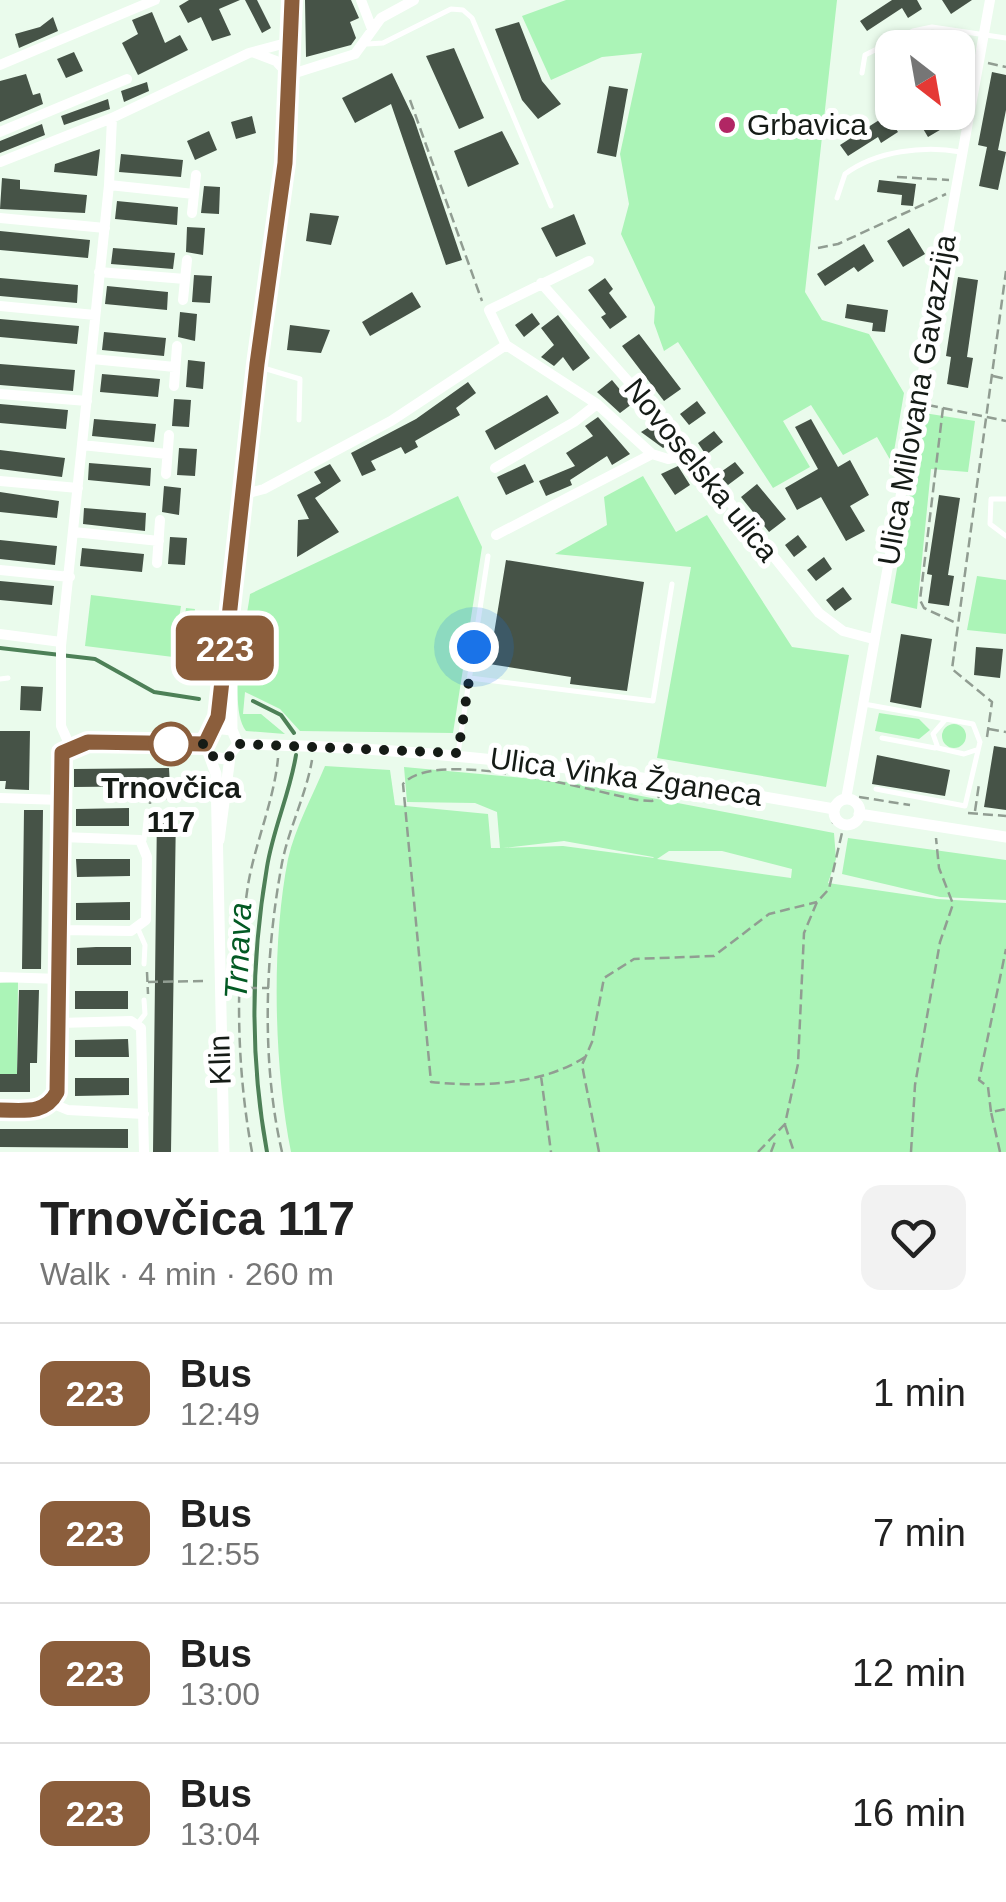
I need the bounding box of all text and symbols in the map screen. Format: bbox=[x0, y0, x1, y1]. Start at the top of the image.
north arrow bbox=[875, 30, 975, 130]
map controls bbox=[875, 30, 975, 130]
place label: Grbavica bbox=[747, 108, 867, 141]
marker: Grbavica bbox=[716, 114, 738, 136]
street label: Ulica Milovana Gavazzija bbox=[871, 232, 962, 568]
street label: Novoselska ulica bbox=[618, 372, 785, 568]
line badge: 223 bbox=[168, 616, 282, 680]
your location bbox=[449, 622, 499, 672]
text: 223 bbox=[196, 629, 254, 668]
marker: Trnovčica 117 bbox=[150, 723, 192, 765]
street label: Ulica Vinka Žganeca bbox=[488, 741, 765, 812]
place label: Trnovčica 117 bbox=[101, 771, 241, 838]
water label: Trnava bbox=[217, 902, 259, 1000]
street label: Klin bbox=[202, 1034, 237, 1086]
button: heart bbox=[861, 1185, 966, 1290]
text: Trnovčica 117 bbox=[40, 1192, 355, 1245]
text: Walk · 4 min · 260 m bbox=[40, 1256, 334, 1292]
text: Bus bbox=[180, 1353, 252, 1395]
text: 1 min bbox=[873, 1372, 966, 1414]
text: 223 bbox=[66, 1374, 124, 1413]
text: 12:49 bbox=[180, 1396, 260, 1432]
text: Bus bbox=[180, 1493, 252, 1535]
text: 7 min bbox=[873, 1512, 966, 1554]
text: 223 bbox=[66, 1514, 124, 1553]
text: 12:55 bbox=[180, 1536, 260, 1572]
text: Bus bbox=[180, 1633, 252, 1675]
text: 12 min bbox=[852, 1652, 966, 1694]
text: 223 bbox=[66, 1654, 124, 1693]
text: 13:00 bbox=[180, 1676, 260, 1712]
text: Bus bbox=[180, 1773, 252, 1815]
text: 16 min bbox=[852, 1792, 966, 1834]
text: 223 bbox=[66, 1794, 124, 1833]
text: 13:04 bbox=[180, 1816, 260, 1852]

